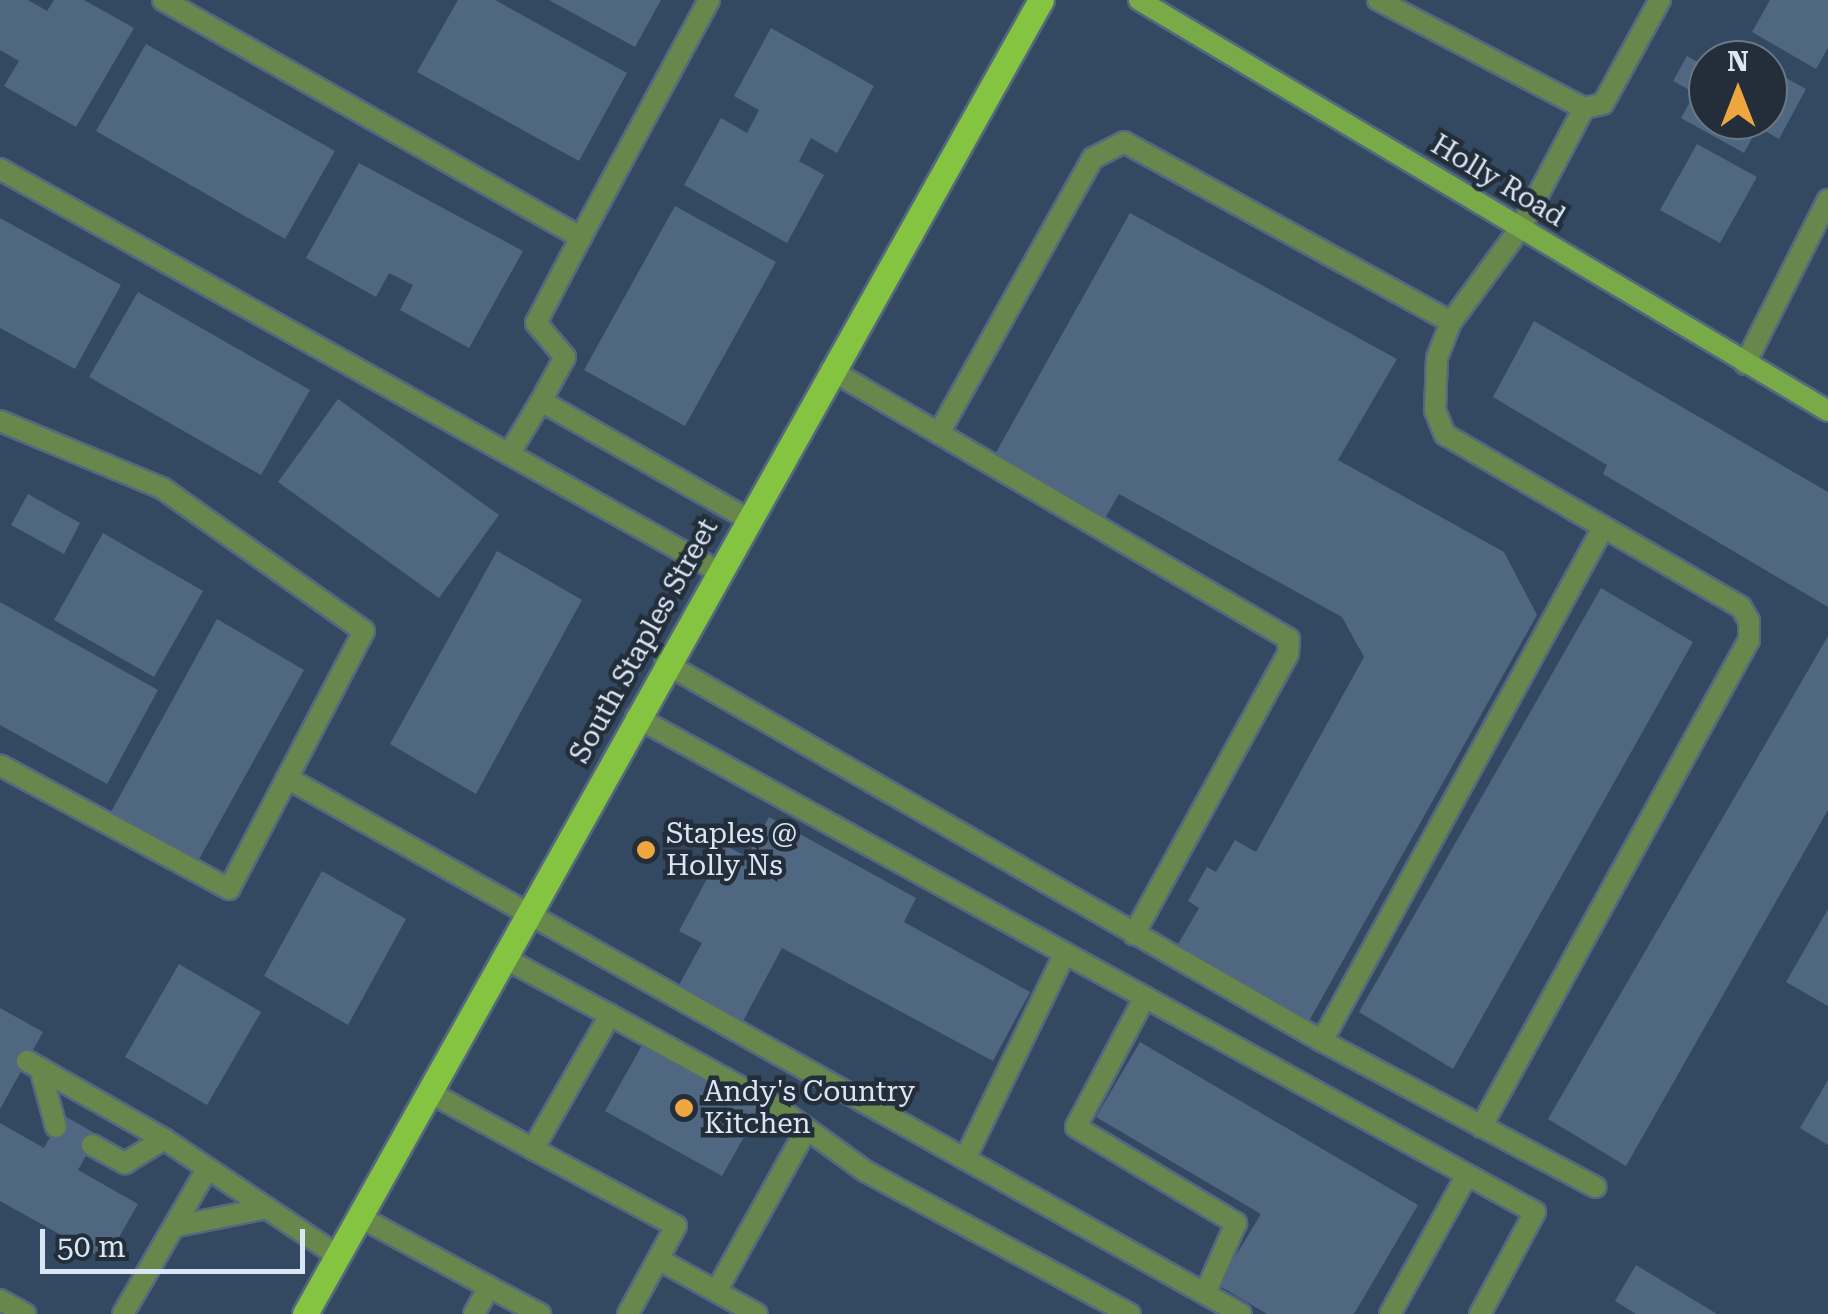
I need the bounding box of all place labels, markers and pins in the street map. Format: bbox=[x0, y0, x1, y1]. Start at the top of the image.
place label: Staples @ Holly Ns bbox=[666, 817, 797, 883]
marker: Staples @ Holly Ns bbox=[635, 839, 657, 861]
place label: Andy's Country Kitchen bbox=[704, 1075, 915, 1141]
marker: Andy's Country Kitchen bbox=[673, 1097, 695, 1119]

